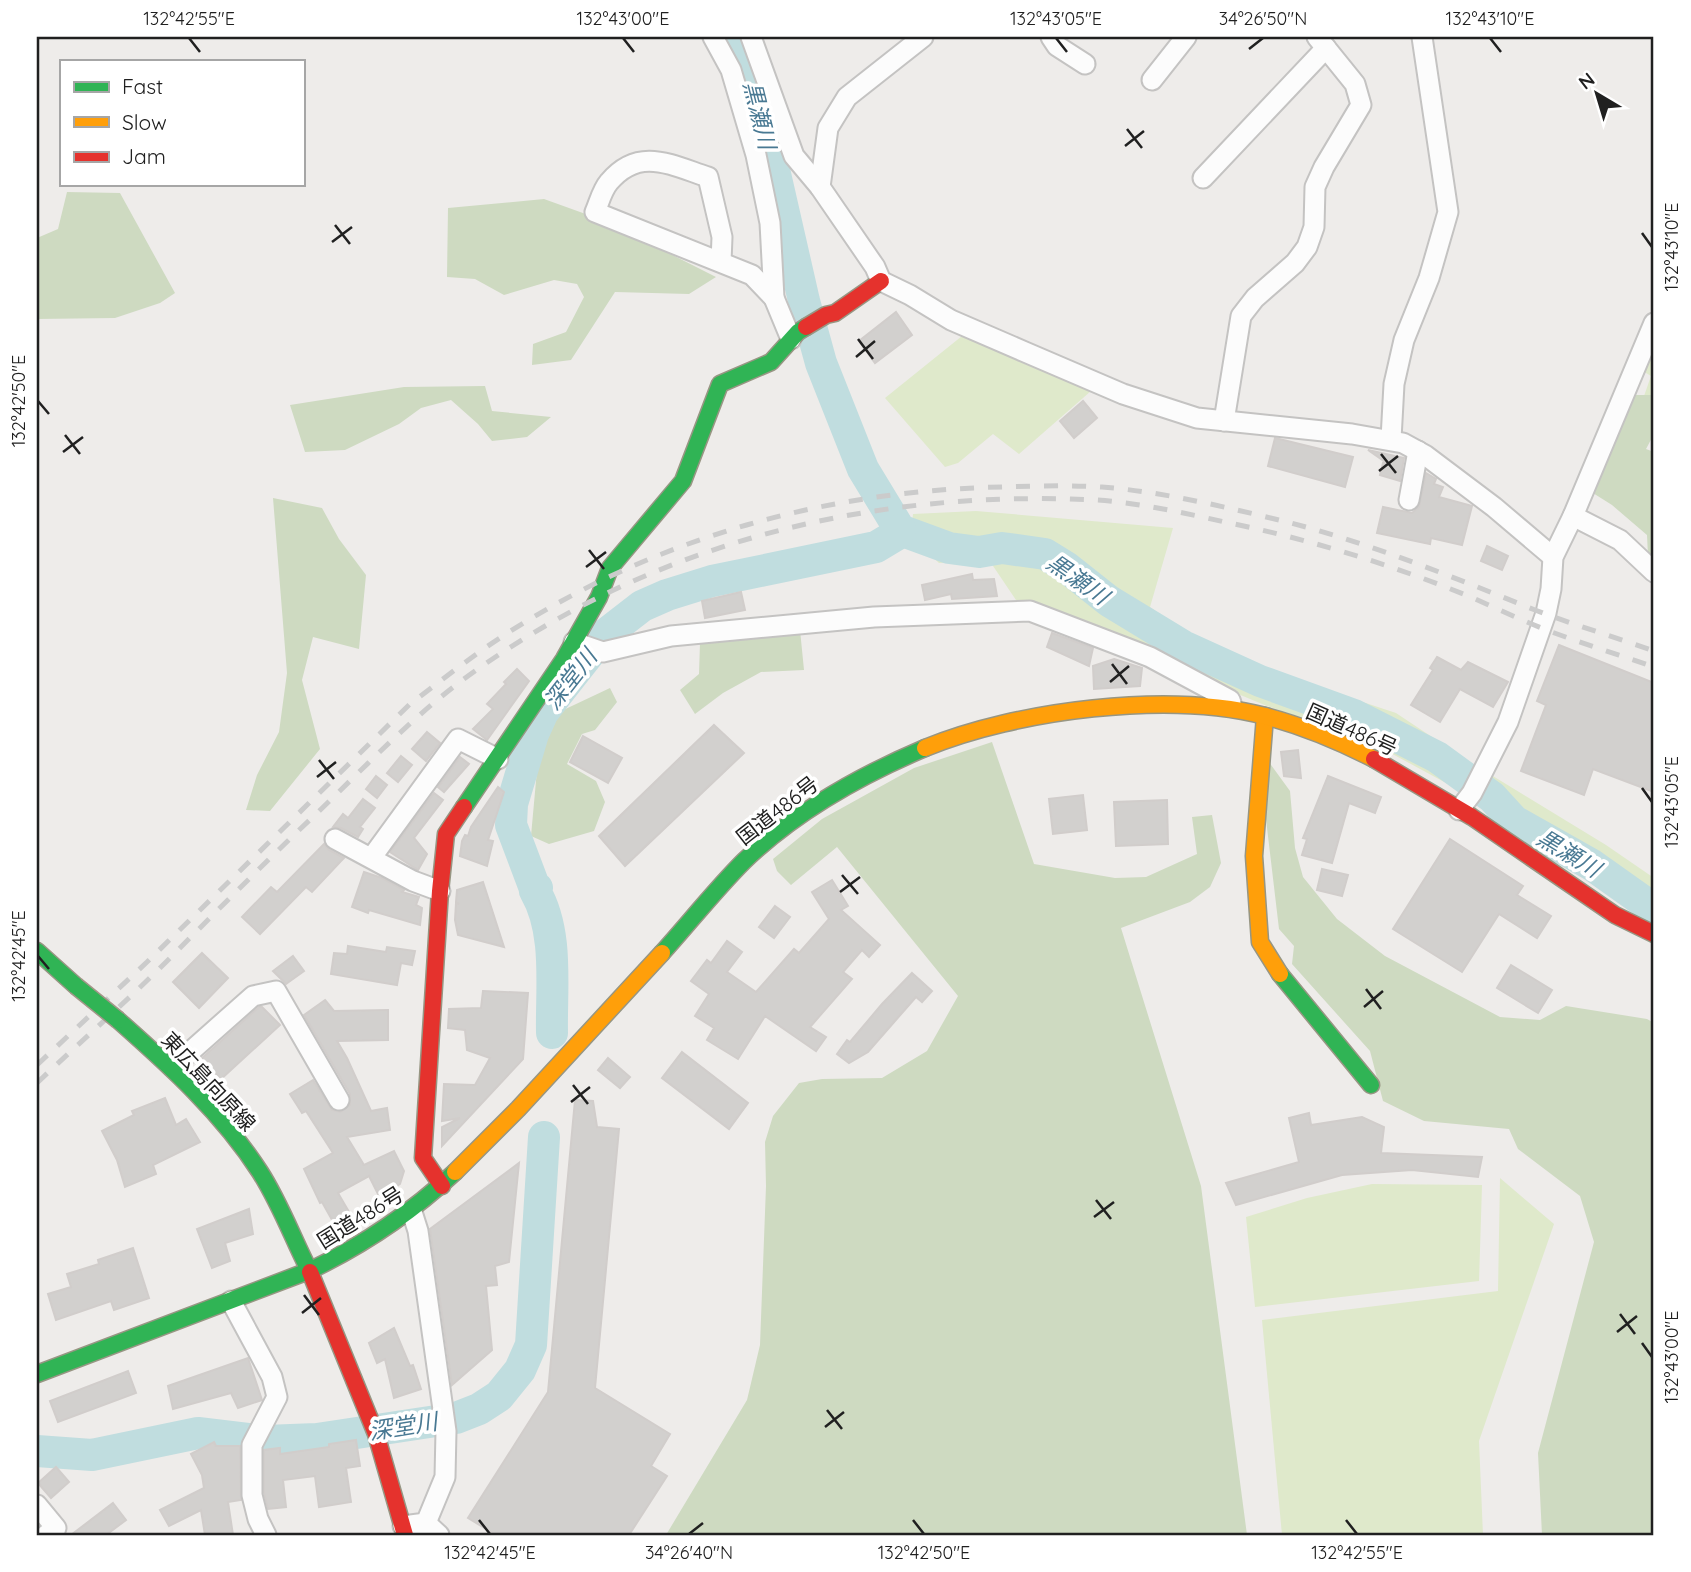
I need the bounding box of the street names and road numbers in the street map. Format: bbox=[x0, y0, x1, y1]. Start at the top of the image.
street label: 国道486号 bbox=[1303, 697, 1401, 761]
street label: 国道486号 bbox=[731, 770, 823, 850]
street label: 東広島向原線 bbox=[157, 1026, 261, 1136]
street label: 国道486号 bbox=[312, 1180, 408, 1254]

